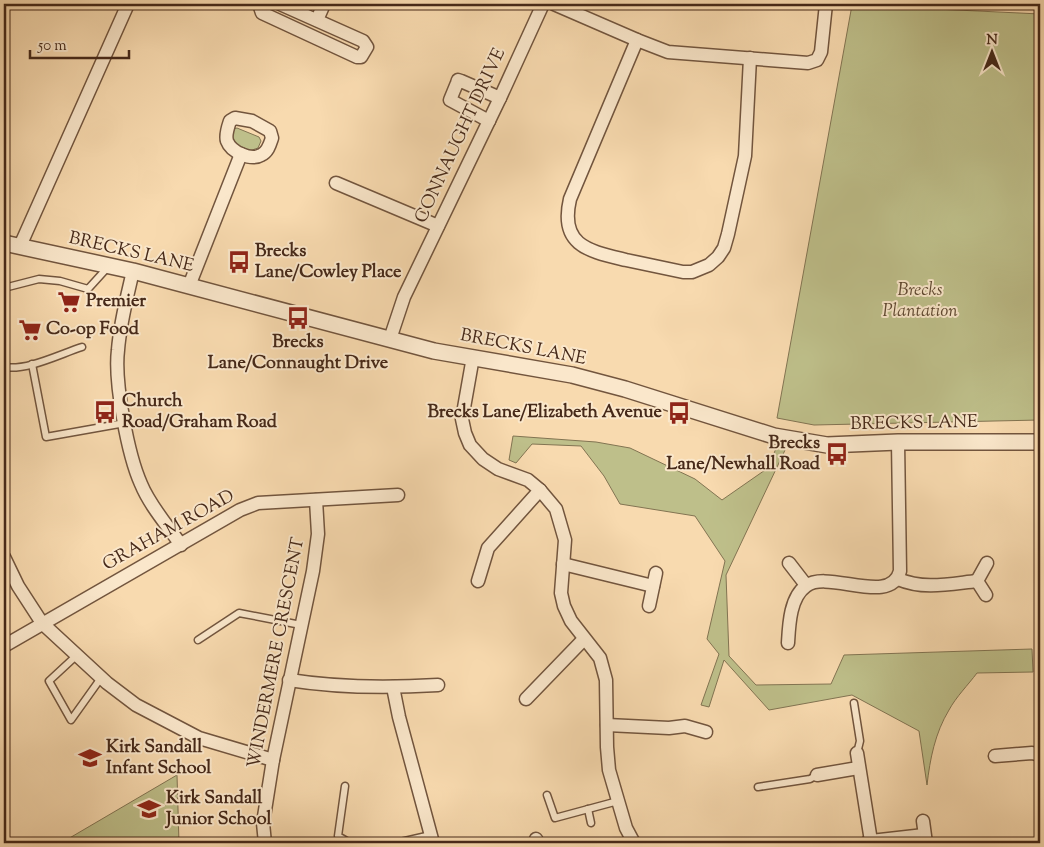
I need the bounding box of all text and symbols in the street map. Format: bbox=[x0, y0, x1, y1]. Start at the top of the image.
scale bar bbox=[30, 28, 129, 60]
north arrow bbox=[966, 28, 1016, 78]
text: N bbox=[986, 31, 998, 51]
text: 50 m bbox=[37, 36, 67, 57]
street label: CONNAUGHT DRIVE bbox=[409, 44, 513, 228]
street label: BRECKS LANE bbox=[66, 226, 196, 280]
place label: Brecks Lane/Cowley Place bbox=[255, 239, 402, 286]
bus stop icon: Brecks Lane/Cowley Place bbox=[226, 249, 252, 275]
park label: Brecks Plantation bbox=[882, 278, 958, 325]
supermarket icon: Premier bbox=[56, 289, 82, 315]
place label: Premier bbox=[86, 289, 146, 315]
bus stop icon: Brecks Lane/Connaught Drive bbox=[285, 305, 311, 331]
supermarket icon: Co-op Food bbox=[17, 317, 43, 343]
place label: Co-op Food bbox=[46, 317, 140, 343]
street label: BRECKS LANE bbox=[458, 323, 588, 373]
place label: Brecks Lane/Connaught Drive bbox=[208, 330, 389, 377]
place label: Church Road/Graham Road bbox=[122, 389, 278, 436]
bus stop icon: Church Road/Graham Road bbox=[92, 399, 118, 425]
place label: Brecks Lane/Elizabeth Avenue bbox=[427, 400, 663, 426]
bus stop icon: Brecks Lane/Elizabeth Avenue bbox=[666, 400, 692, 426]
street label: BRECKS LANE bbox=[850, 410, 978, 438]
place label: Brecks Lane/Newhall Road bbox=[667, 431, 821, 478]
bus stop icon: Brecks Lane/Newhall Road bbox=[824, 441, 850, 467]
street label: GRAHAM ROAD bbox=[98, 484, 240, 578]
street label: WINDERMERE CRESCENT bbox=[242, 535, 312, 771]
place label: Kirk Sandall Infant School bbox=[106, 735, 212, 782]
school or university icon: Kirk Sandall Infant School bbox=[77, 745, 103, 771]
place label: Kirk Sandall Junior School bbox=[164, 786, 272, 833]
school or university icon: Kirk Sandall Junior School bbox=[136, 796, 162, 822]

